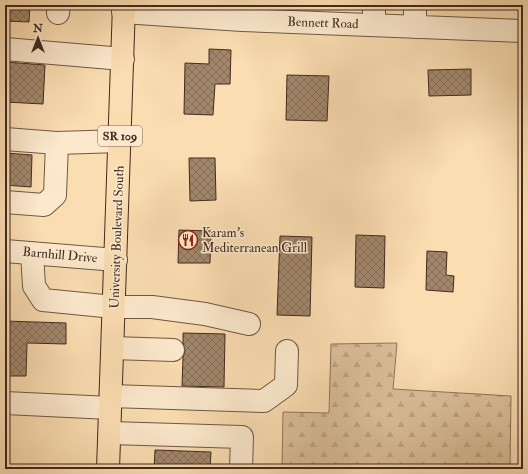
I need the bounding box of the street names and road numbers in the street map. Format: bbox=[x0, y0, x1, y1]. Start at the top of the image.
street label: Bennett Road bbox=[287, 14, 359, 32]
road number: SR 109 bbox=[98, 126, 142, 146]
street label: University Boulevard South bbox=[107, 165, 128, 309]
street label: Barnhill Drive bbox=[22, 244, 99, 266]

